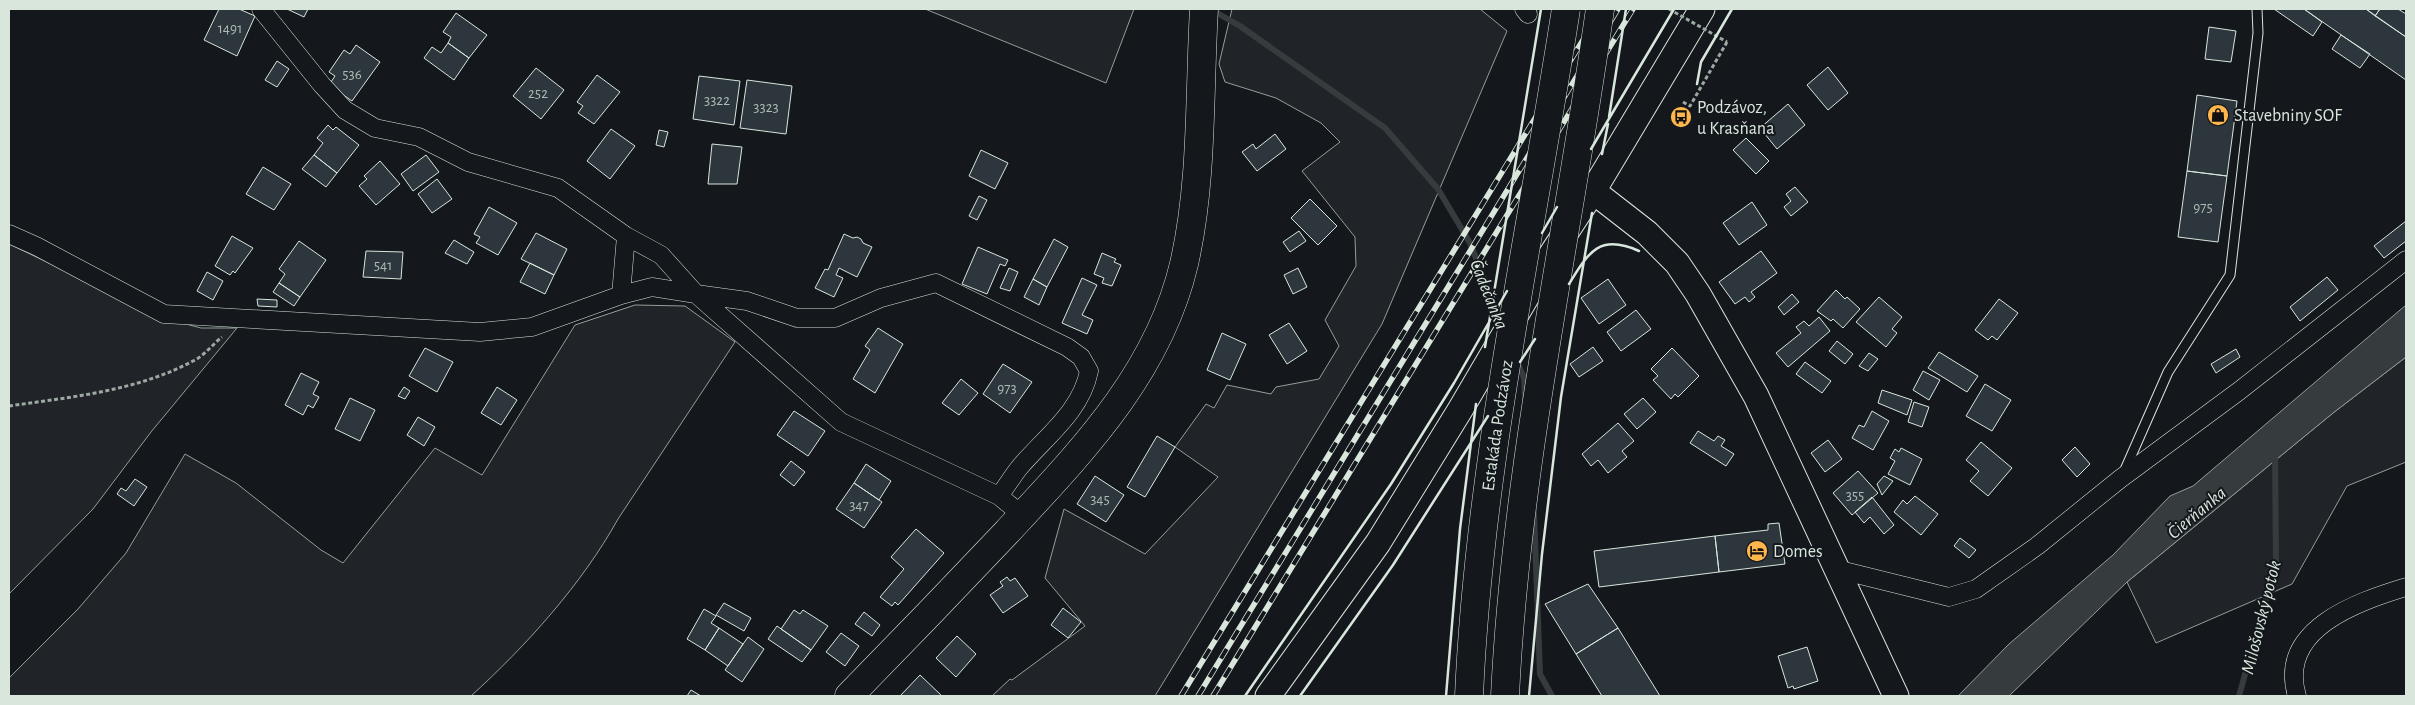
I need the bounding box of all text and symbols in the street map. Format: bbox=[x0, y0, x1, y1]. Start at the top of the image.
house number: 1491 bbox=[218, 21, 242, 36]
house number: 536 bbox=[342, 67, 362, 82]
house number: 252 bbox=[528, 86, 548, 101]
house number: 3322 bbox=[704, 93, 730, 108]
place label: Podzávoz, u Krasňana bbox=[1697, 99, 1774, 138]
house number: 3323 bbox=[753, 100, 779, 115]
shop icon: Stavebniny SOF bbox=[2206, 103, 2230, 127]
bus stop icon: Podzávoz, u Krasňana bbox=[1669, 105, 1693, 129]
place label: Stavebniny SOF bbox=[2234, 107, 2342, 125]
house number: 975 bbox=[2193, 200, 2213, 215]
water label: Čadečanka bbox=[1466, 256, 1513, 332]
house number: 541 bbox=[374, 258, 392, 273]
street label: Estakáda Podzávoz bbox=[1480, 359, 1517, 492]
house number: 973 bbox=[997, 381, 1017, 396]
water label: Čierňanka bbox=[2163, 482, 2230, 543]
house number: 355 bbox=[1846, 488, 1864, 503]
house number: 345 bbox=[1090, 492, 1110, 507]
house number: 347 bbox=[849, 498, 869, 513]
hotel icon: Domes bbox=[1745, 539, 1769, 563]
place label: Domes bbox=[1773, 543, 1823, 561]
water label: Milošovský potok bbox=[2238, 558, 2285, 676]

